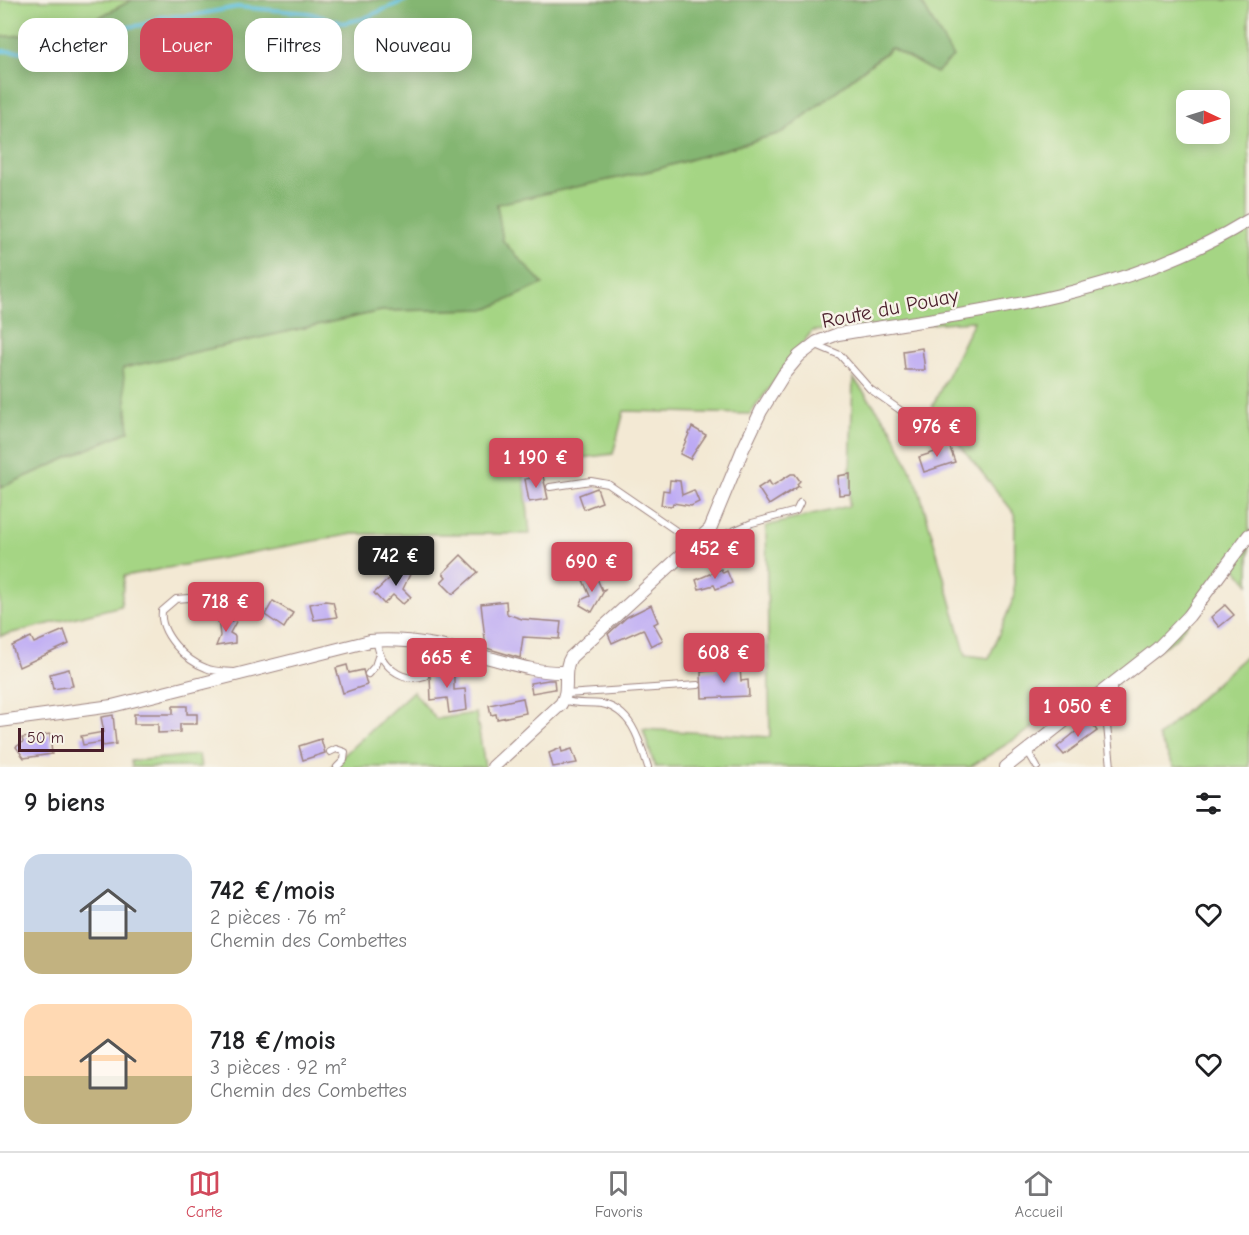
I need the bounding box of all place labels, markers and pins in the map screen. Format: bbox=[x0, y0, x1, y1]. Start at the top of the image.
pin: 976 € bbox=[895, 407, 979, 458]
pin: 1 190 € bbox=[481, 438, 591, 489]
pin: 452 € bbox=[673, 529, 757, 580]
pin: 742 € bbox=[354, 536, 438, 587]
pin: 690 € bbox=[550, 542, 634, 593]
pin: 718 € bbox=[184, 582, 268, 633]
pin: 608 € bbox=[682, 633, 766, 684]
pin: 665 € bbox=[405, 638, 489, 689]
pin: 1 050 € bbox=[1023, 687, 1133, 738]

